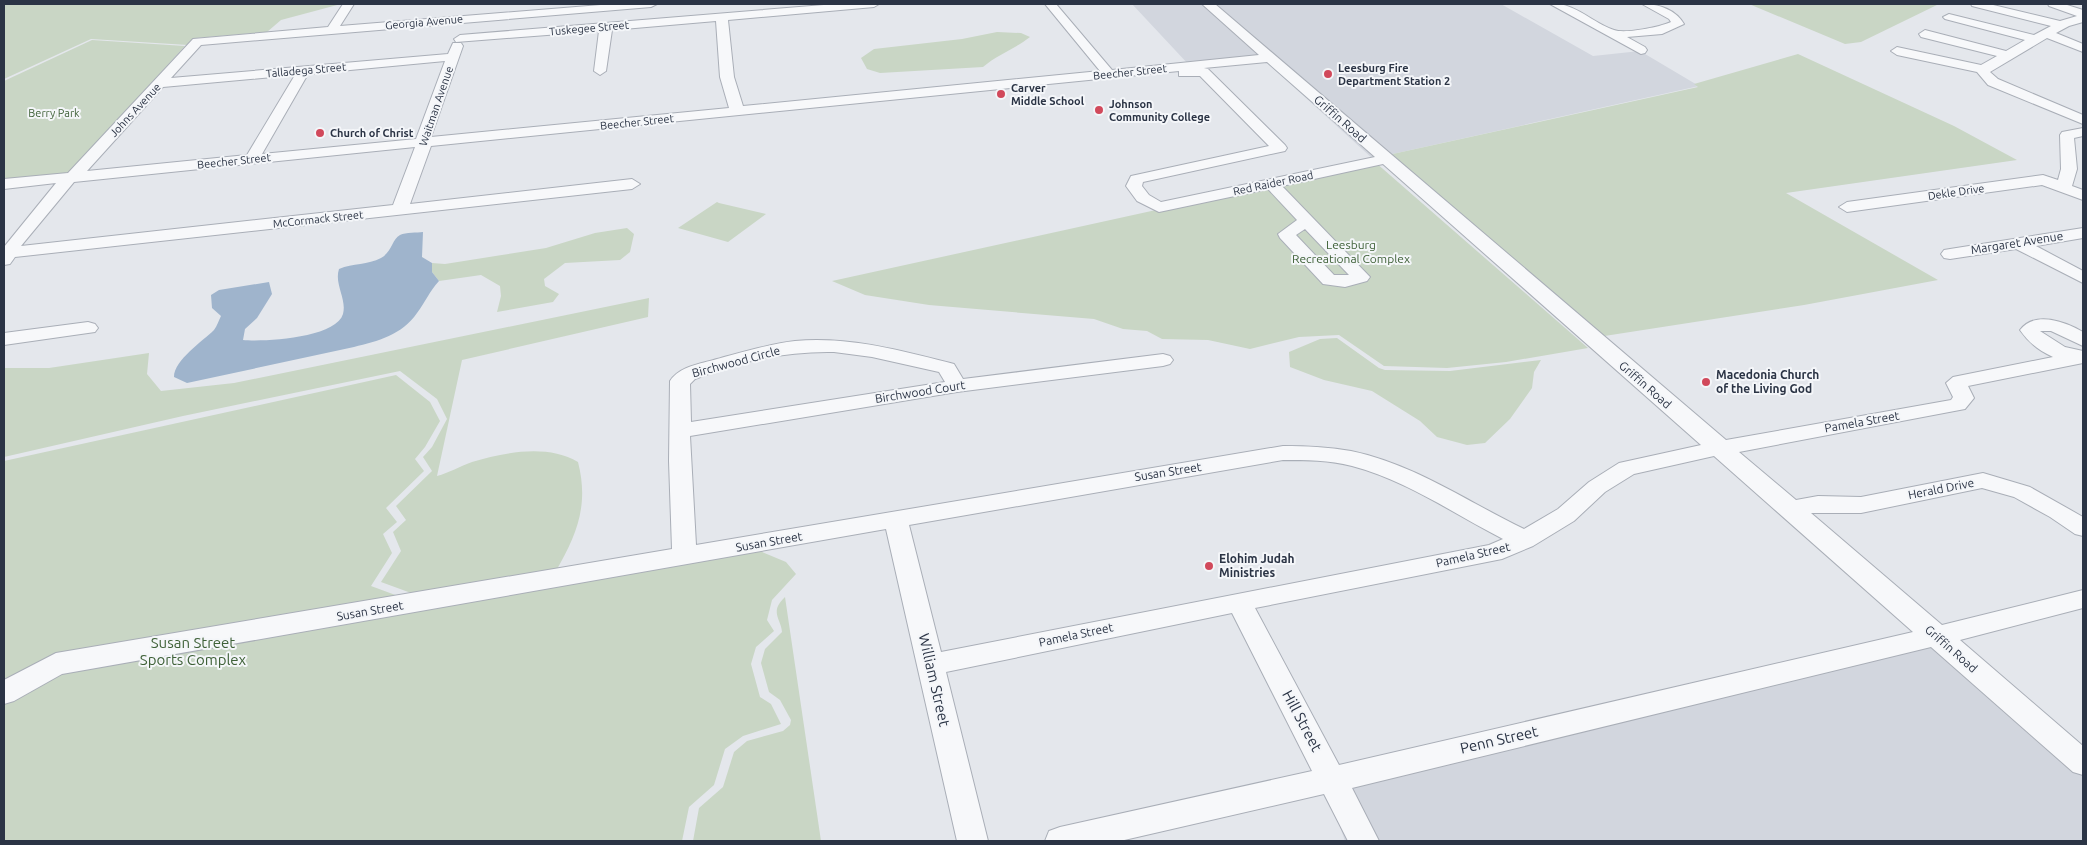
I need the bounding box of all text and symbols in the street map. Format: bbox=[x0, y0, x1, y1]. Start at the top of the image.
street label: Georgia Avenue bbox=[385, 13, 463, 31]
street label: Tuskegee Street bbox=[549, 18, 630, 37]
street label: Talladega Street bbox=[265, 60, 347, 79]
street label: Beecher Street bbox=[1093, 62, 1168, 82]
place label: Leesburg Fire Department Station 2 bbox=[1338, 62, 1450, 87]
street label: Waitman Avenue bbox=[417, 65, 455, 147]
marker: Leesburg Fire Department Station 2 bbox=[1322, 68, 1334, 80]
street label: Johns Avenue bbox=[107, 81, 163, 139]
place label: Carver Middle School bbox=[1011, 82, 1085, 107]
marker: Carver Middle School bbox=[995, 88, 1007, 100]
street label: Griffin Road bbox=[1312, 92, 1369, 145]
place label: Johnson Community College bbox=[1109, 98, 1210, 123]
marker: Johnson Community College bbox=[1093, 104, 1105, 116]
park label: Berry Park bbox=[28, 107, 80, 119]
street label: Beecher Street bbox=[600, 112, 675, 132]
marker: Church of Christ bbox=[314, 127, 326, 139]
place label: Church of Christ bbox=[330, 127, 414, 139]
street label: Beecher Street bbox=[197, 151, 272, 171]
street label: Red Raider Road bbox=[1232, 169, 1314, 197]
street label: Dekle Drive bbox=[1927, 182, 1985, 202]
street label: McCormack Street bbox=[272, 208, 365, 230]
street label: Margaret Avenue bbox=[1970, 229, 2064, 256]
park label: Leesburg Recreational Complex bbox=[1292, 238, 1410, 265]
street label: Birchwood Circle bbox=[690, 343, 781, 380]
street label: Griffin Road bbox=[1617, 358, 1674, 411]
place label: Macedonia Church of the Living God bbox=[1716, 368, 1819, 395]
marker: Macedonia Church of the Living God bbox=[1700, 376, 1712, 388]
street label: Birchwood Court bbox=[874, 378, 966, 405]
street label: Pamela Street bbox=[1823, 408, 1901, 434]
street label: Susan Street bbox=[1134, 460, 1203, 483]
street label: Herald Drive bbox=[1907, 476, 1975, 501]
street label: Susan Street bbox=[734, 529, 804, 554]
street label: Pamela Street bbox=[1434, 540, 1512, 569]
place label: Elohim Judah Ministries bbox=[1219, 552, 1295, 579]
marker: Elohim Judah Ministries bbox=[1203, 560, 1215, 572]
street label: Susan Street bbox=[335, 598, 405, 623]
street label: Pamela Street bbox=[1037, 620, 1115, 649]
street label: Griffin Road bbox=[1923, 622, 1980, 675]
street label: William Street bbox=[915, 632, 954, 728]
park label: Susan Street Sports Complex bbox=[140, 634, 247, 668]
street label: Hill Street bbox=[1279, 687, 1326, 755]
street label: Penn Street bbox=[1458, 722, 1540, 757]

